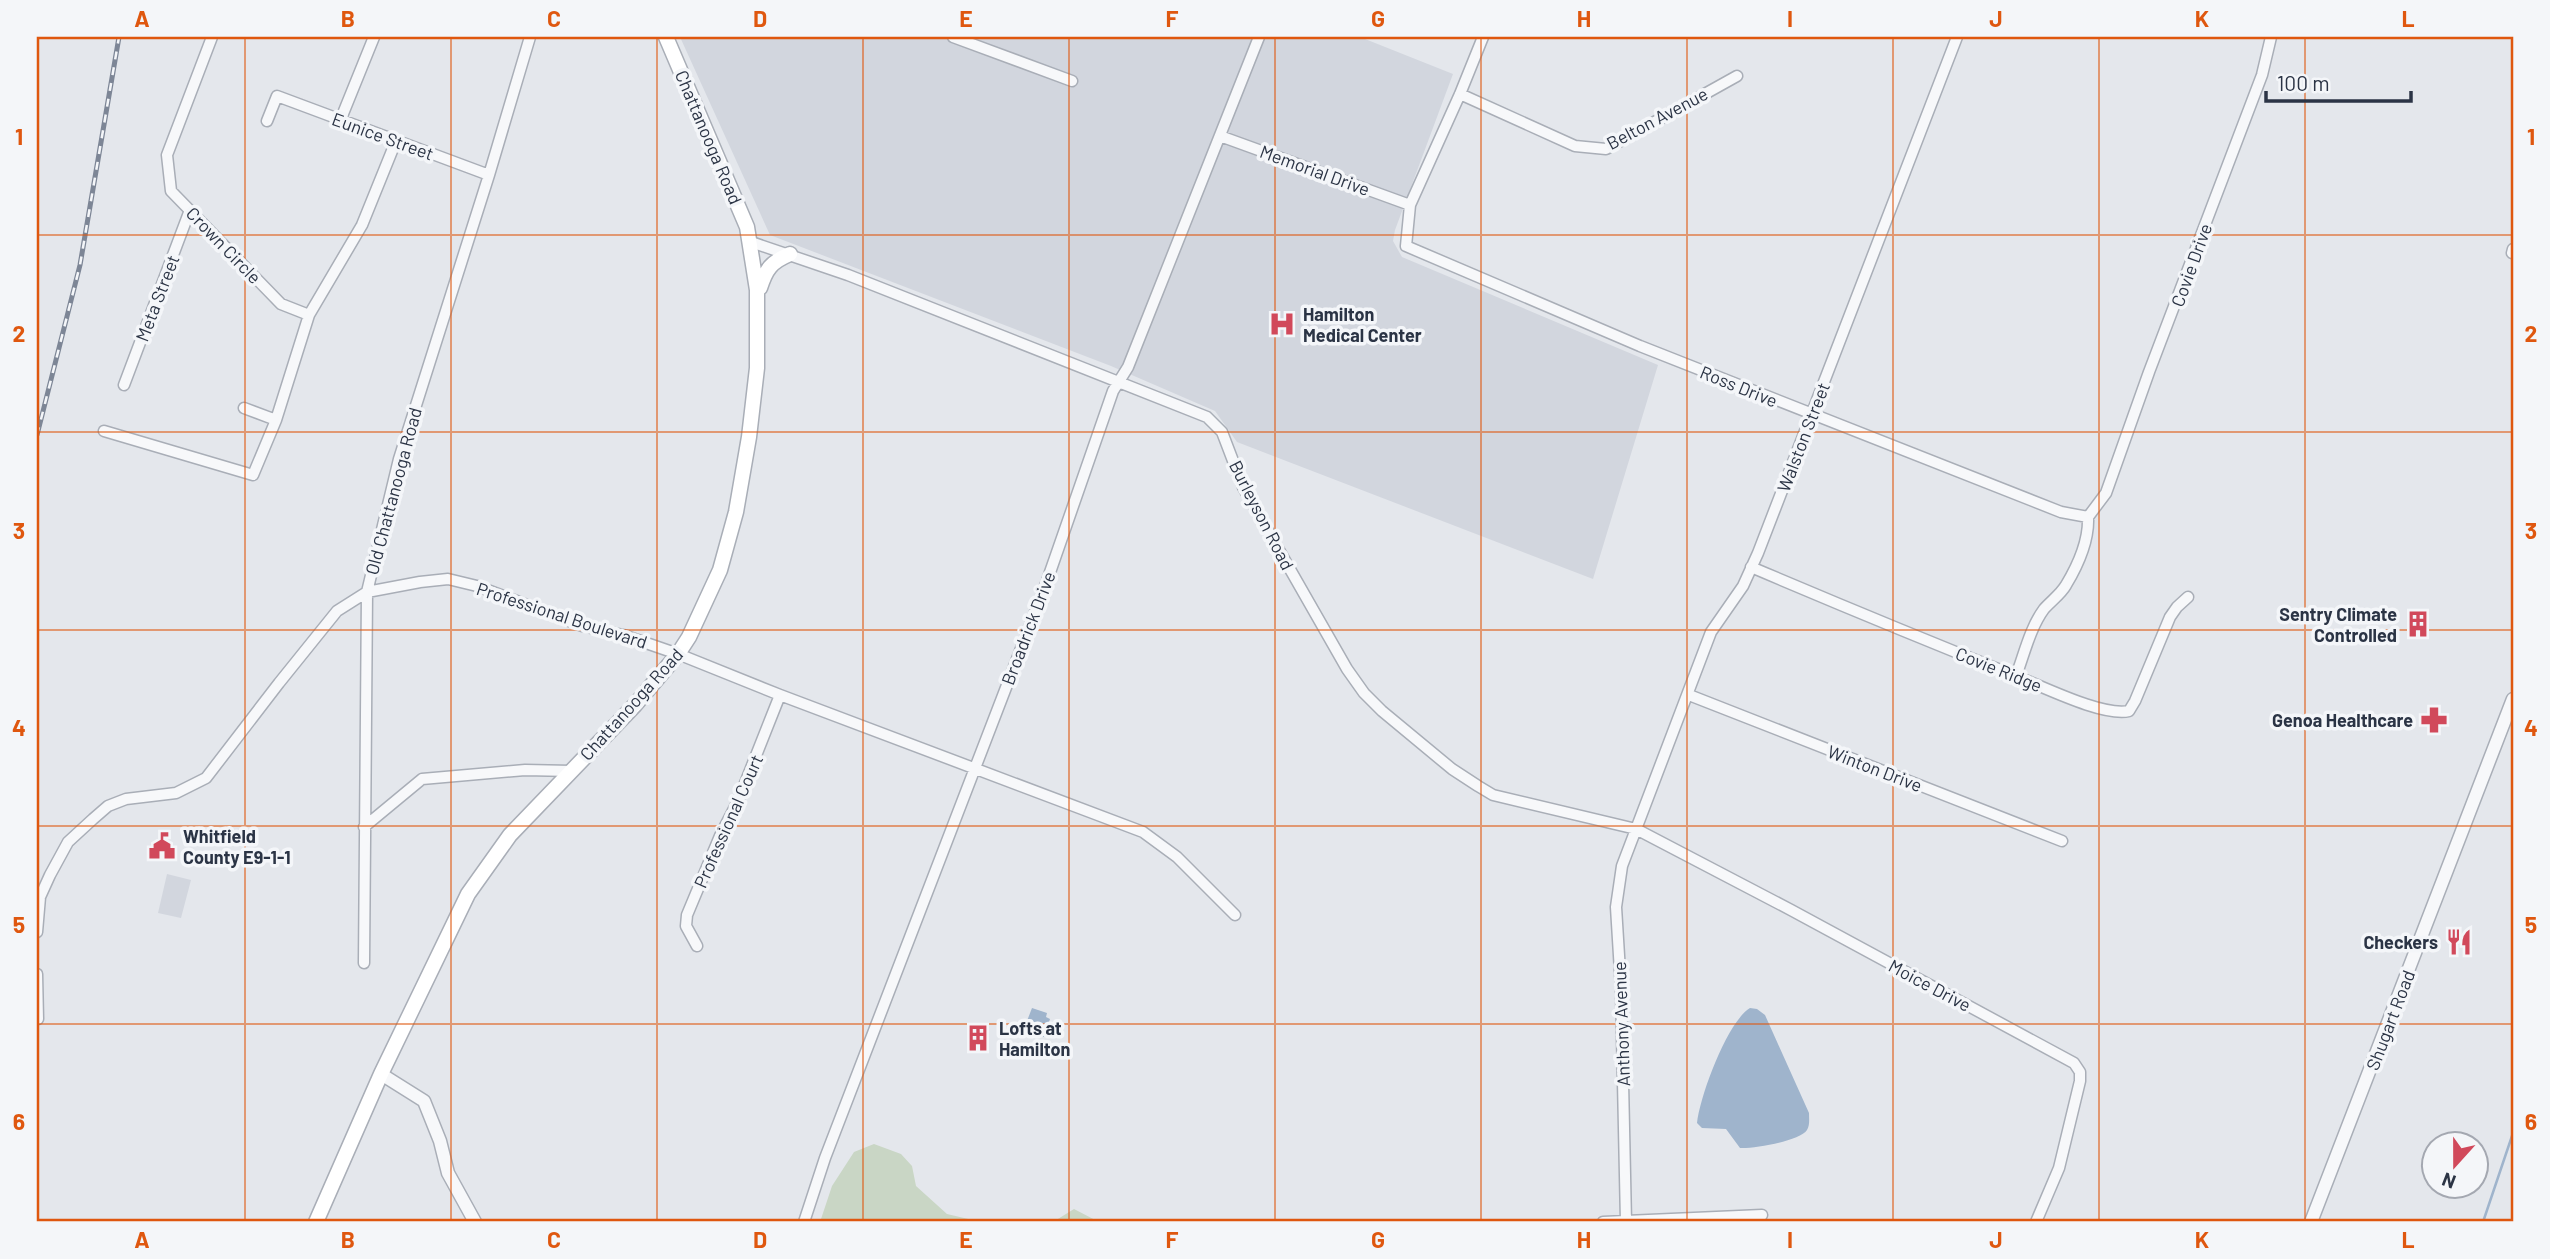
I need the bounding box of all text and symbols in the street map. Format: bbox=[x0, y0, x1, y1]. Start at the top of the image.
text: A bbox=[134, 4, 150, 32]
text: B bbox=[341, 4, 355, 32]
text: C bbox=[547, 4, 561, 32]
text: D bbox=[753, 4, 767, 32]
text: E bbox=[959, 4, 973, 32]
text: F bbox=[1166, 4, 1179, 32]
text: G bbox=[1371, 4, 1385, 32]
text: H bbox=[1577, 4, 1591, 32]
text: I bbox=[1787, 4, 1793, 32]
text: J bbox=[1989, 4, 2003, 32]
text: K bbox=[2195, 4, 2209, 32]
text: L bbox=[2401, 4, 2415, 32]
scale bar bbox=[2266, 60, 2412, 104]
street label: Chattanooga Road bbox=[671, 67, 747, 207]
text: 100 m bbox=[2277, 70, 2330, 95]
street label: Belton Avenue bbox=[1603, 82, 1711, 154]
street label: Eunice Street bbox=[329, 107, 437, 165]
text: 1 bbox=[15, 122, 23, 150]
text: 1 bbox=[2527, 122, 2535, 150]
street label: Memorial Drive bbox=[1257, 140, 1373, 200]
street label: Crown Circle bbox=[182, 202, 266, 288]
street label: Covie Drive bbox=[2166, 220, 2216, 310]
street label: Meta Street bbox=[130, 252, 184, 344]
place label: Hamilton Medical Center bbox=[1303, 303, 1422, 346]
hospital icon: Hamilton Medical Center bbox=[1267, 309, 1297, 339]
text: 2 bbox=[13, 319, 25, 347]
text: 2 bbox=[2525, 319, 2537, 347]
street label: Ross Drive bbox=[1697, 361, 1781, 411]
street label: Walston Street bbox=[1772, 379, 1834, 495]
street label: Old Chattanooga Road bbox=[360, 405, 426, 577]
street label: Burleyson Road bbox=[1225, 457, 1299, 573]
text: 3 bbox=[13, 516, 25, 544]
text: 3 bbox=[2525, 516, 2537, 544]
street label: Broadrick Drive bbox=[996, 568, 1060, 688]
street label: Professional Boulevard bbox=[474, 577, 650, 653]
place label: Sentry Climate Controlled bbox=[2279, 603, 2397, 646]
building icon: Sentry Climate Controlled bbox=[2403, 609, 2433, 639]
street label: Covie Ridge bbox=[1953, 642, 2045, 696]
street label: Chattanooga Road bbox=[575, 643, 687, 765]
pharmacy icon: Genoa Healthcare bbox=[2419, 705, 2449, 735]
place label: Genoa Healthcare bbox=[2272, 709, 2413, 731]
text: 4 bbox=[12, 713, 26, 741]
text: 4 bbox=[2524, 713, 2538, 741]
street label: Winton Drive bbox=[1825, 740, 1925, 796]
street label: Professional Court bbox=[689, 751, 767, 891]
place label: Whitfield County E9-1-1 bbox=[183, 825, 291, 868]
public building icon: Whitfield County E9-1-1 bbox=[147, 831, 177, 861]
text: 5 bbox=[13, 910, 25, 938]
text: 5 bbox=[2525, 910, 2537, 938]
restaurant icon: Checkers bbox=[2444, 927, 2474, 957]
place label: Checkers bbox=[2363, 931, 2438, 953]
street label: Moice Drive bbox=[1885, 954, 1975, 1016]
street label: Anthony Avenue bbox=[1608, 961, 1634, 1087]
street label: Shugart Road bbox=[2361, 967, 2419, 1073]
place label: Lofts at Hamilton bbox=[999, 1017, 1070, 1060]
building icon: Lofts at Hamilton bbox=[963, 1023, 993, 1053]
text: 6 bbox=[13, 1107, 25, 1135]
text: 6 bbox=[2525, 1107, 2537, 1135]
north arrow bbox=[2420, 1130, 2490, 1200]
text: N bbox=[2439, 1168, 2459, 1194]
text: A bbox=[134, 1225, 150, 1253]
text: B bbox=[341, 1225, 355, 1253]
text: C bbox=[547, 1225, 561, 1253]
text: D bbox=[753, 1225, 767, 1253]
text: E bbox=[959, 1225, 973, 1253]
text: F bbox=[1166, 1225, 1179, 1253]
text: G bbox=[1371, 1225, 1385, 1253]
text: H bbox=[1577, 1225, 1591, 1253]
text: I bbox=[1787, 1225, 1793, 1253]
text: J bbox=[1989, 1225, 2003, 1253]
text: K bbox=[2195, 1225, 2209, 1253]
text: L bbox=[2401, 1225, 2415, 1253]

